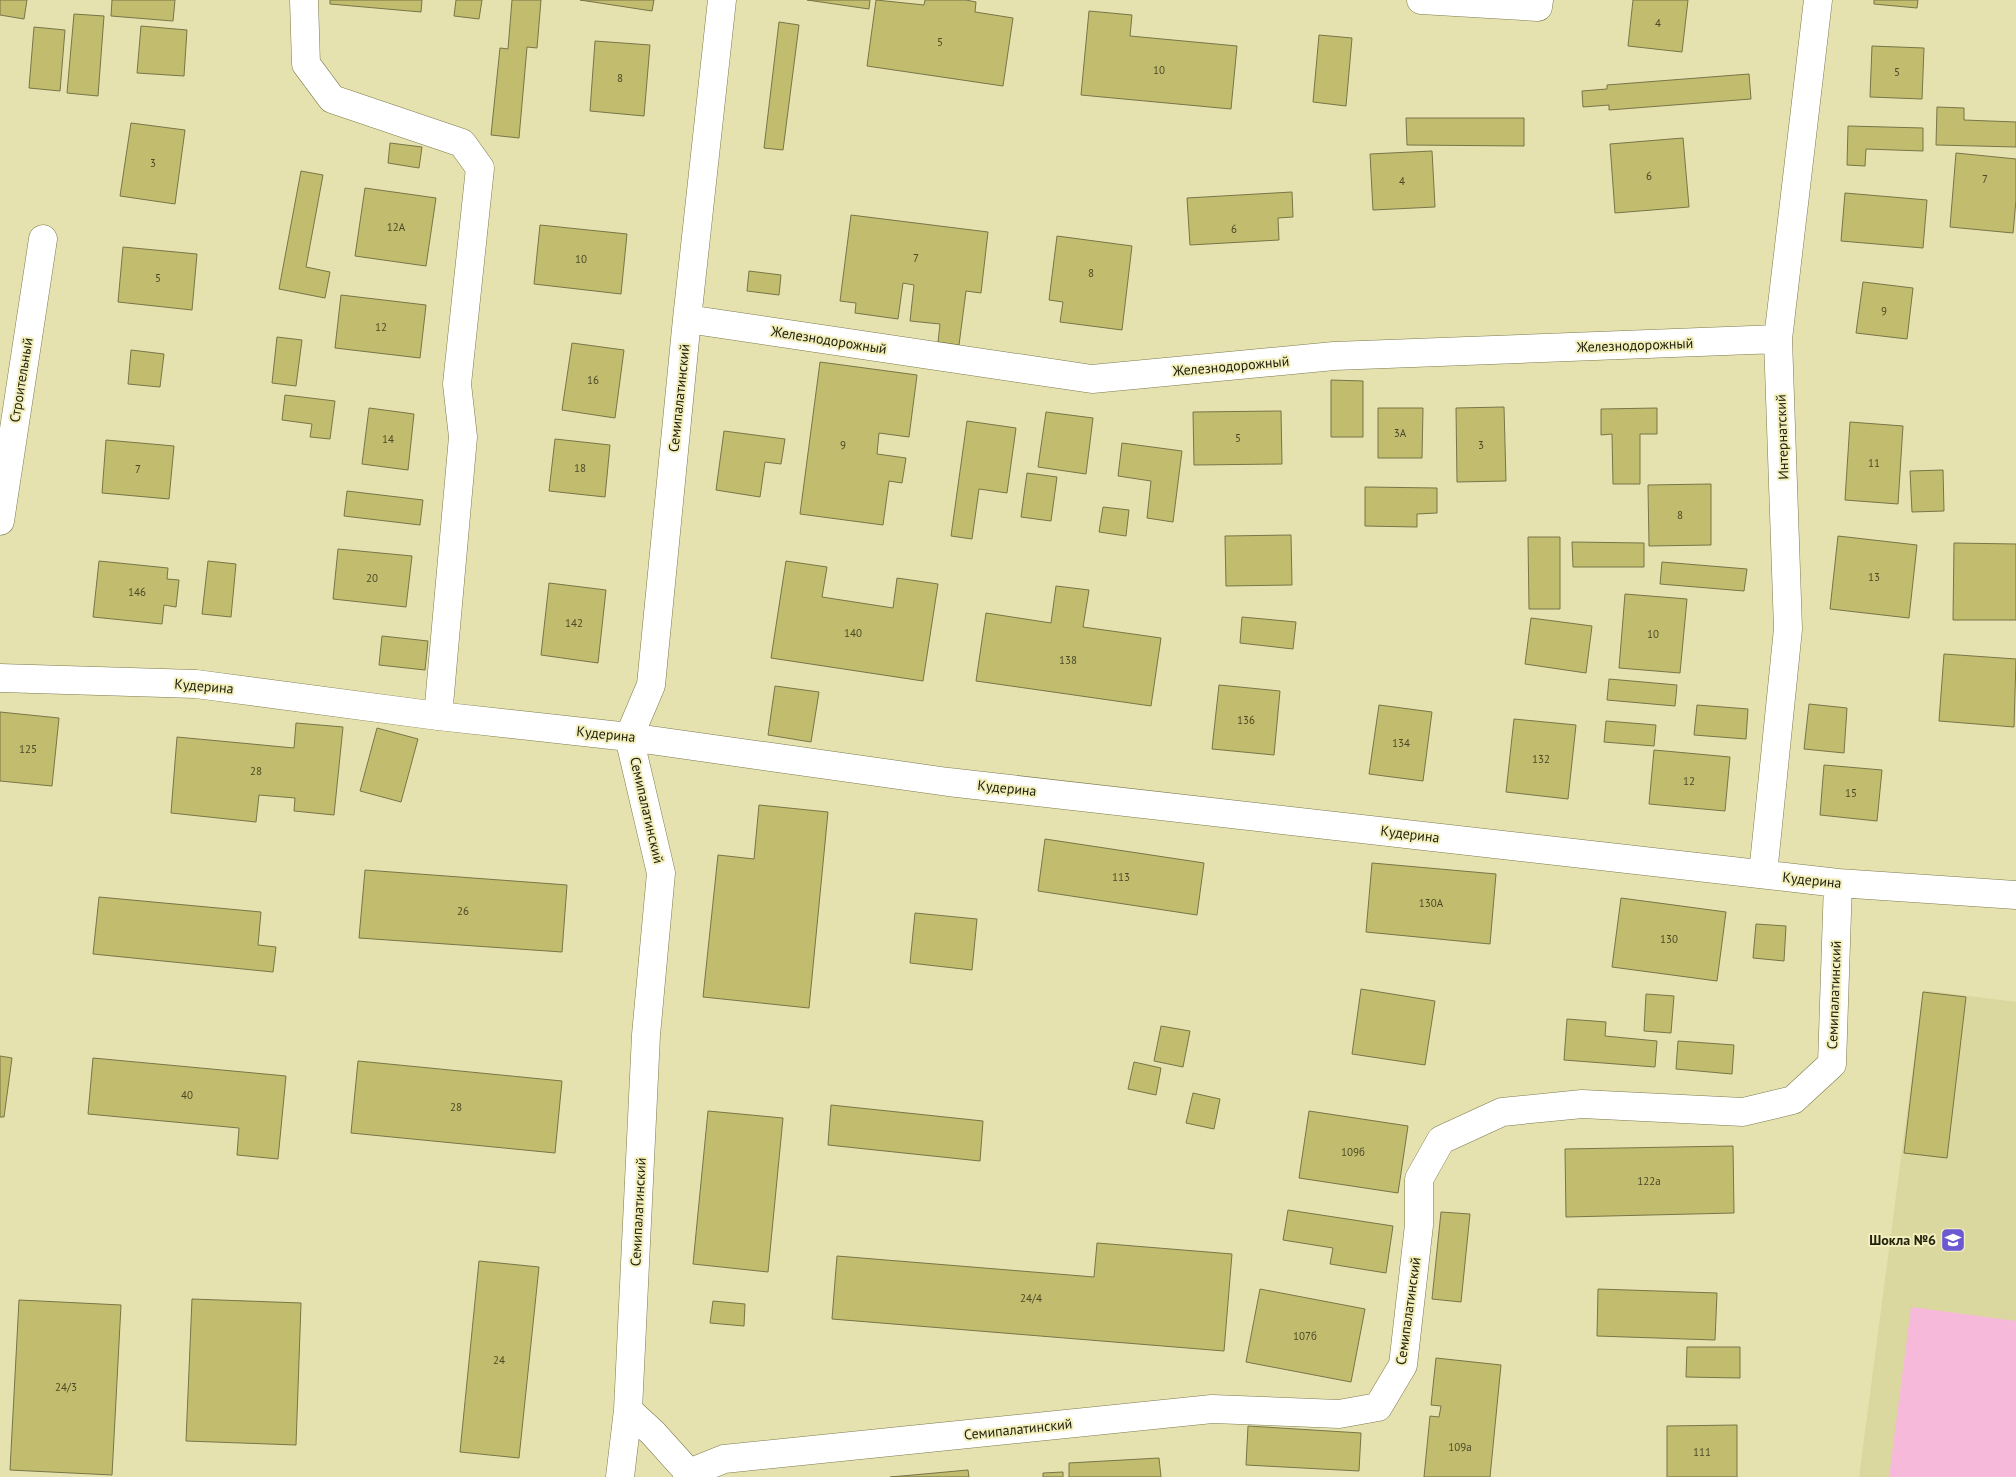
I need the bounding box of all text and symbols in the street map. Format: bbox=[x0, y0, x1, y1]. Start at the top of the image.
house number: 4 bbox=[1655, 16, 1661, 30]
house number: 5 bbox=[937, 35, 943, 49]
house number: 10 bbox=[1153, 63, 1165, 77]
house number: 5 bbox=[1894, 65, 1900, 79]
house number: 8 bbox=[617, 71, 623, 85]
house number: 3 bbox=[150, 156, 156, 170]
house number: 6 bbox=[1646, 169, 1652, 183]
house number: 7 bbox=[1982, 172, 1988, 186]
house number: 4 bbox=[1399, 174, 1405, 188]
house number: 12А bbox=[387, 220, 406, 234]
house number: 6 bbox=[1231, 222, 1237, 236]
house number: 7 bbox=[913, 251, 919, 265]
house number: 10 bbox=[575, 252, 587, 266]
house number: 8 bbox=[1088, 266, 1094, 280]
house number: 5 bbox=[155, 271, 161, 285]
house number: 9 bbox=[1881, 304, 1887, 318]
house number: 12 bbox=[375, 320, 387, 334]
street label: Железнодорожный bbox=[769, 322, 888, 358]
street label: Железнодорожный bbox=[1575, 334, 1694, 356]
street label: Строительный bbox=[5, 336, 37, 424]
street label: Семипалатинский bbox=[664, 343, 694, 453]
street label: Железнодорожный bbox=[1171, 352, 1290, 380]
house number: 16 bbox=[587, 373, 599, 387]
street label: Интернатский bbox=[1772, 394, 1792, 480]
house number: 3А bbox=[1394, 426, 1407, 440]
house number: 5 bbox=[1235, 431, 1241, 445]
house number: 14 bbox=[382, 432, 394, 446]
house number: 9 bbox=[840, 438, 846, 452]
house number: 3 bbox=[1478, 438, 1484, 452]
house number: 11 bbox=[1868, 456, 1880, 470]
house number: 18 bbox=[574, 461, 586, 475]
house number: 7 bbox=[135, 462, 141, 476]
house number: 8 bbox=[1677, 508, 1683, 522]
house number: 13 bbox=[1868, 570, 1880, 584]
house number: 20 bbox=[366, 571, 378, 585]
house number: 146 bbox=[128, 585, 146, 599]
house number: 142 bbox=[565, 616, 583, 630]
house number: 140 bbox=[844, 626, 862, 640]
house number: 10 bbox=[1647, 627, 1659, 641]
house number: 138 bbox=[1059, 653, 1077, 667]
street label: Кудерина bbox=[174, 674, 234, 698]
house number: 136 bbox=[1237, 713, 1255, 727]
street label: Кудерина bbox=[576, 722, 636, 746]
house number: 134 bbox=[1392, 736, 1410, 750]
house number: 125 bbox=[19, 742, 37, 756]
house number: 132 bbox=[1532, 752, 1550, 766]
street label: Семипалатинский bbox=[626, 755, 668, 865]
house number: 28 bbox=[250, 764, 262, 778]
house number: 12 bbox=[1683, 774, 1695, 788]
street label: Кудерина bbox=[977, 776, 1037, 800]
house number: 15 bbox=[1845, 786, 1857, 800]
street label: Кудерина bbox=[1379, 821, 1441, 847]
street label: Кудерина bbox=[1782, 868, 1842, 892]
house number: 113 bbox=[1112, 870, 1130, 884]
house number: 130А bbox=[1419, 896, 1444, 910]
house number: 26 bbox=[457, 904, 469, 918]
house number: 130 bbox=[1660, 932, 1678, 946]
street label: Семипалатинский bbox=[1823, 940, 1845, 1050]
house number: 40 bbox=[181, 1088, 193, 1102]
house number: 28 bbox=[450, 1100, 462, 1114]
house number: 109б bbox=[1341, 1145, 1365, 1159]
street label: Семипалатинский bbox=[626, 1157, 650, 1267]
house number: 122а bbox=[1637, 1174, 1661, 1188]
school or university icon: Шокла №6 bbox=[1940, 1227, 1966, 1253]
place label: Шокла №6 bbox=[1869, 1231, 1936, 1249]
street label: Семипалатинский bbox=[1392, 1256, 1424, 1366]
house number: 24/4 bbox=[1020, 1291, 1042, 1305]
house number: 107б bbox=[1293, 1329, 1317, 1343]
house number: 24 bbox=[493, 1353, 505, 1367]
house number: 24/3 bbox=[55, 1380, 77, 1394]
street label: Семипалатинский bbox=[963, 1414, 1073, 1444]
house number: 109а bbox=[1448, 1440, 1472, 1454]
house number: 111 bbox=[1693, 1445, 1711, 1459]

